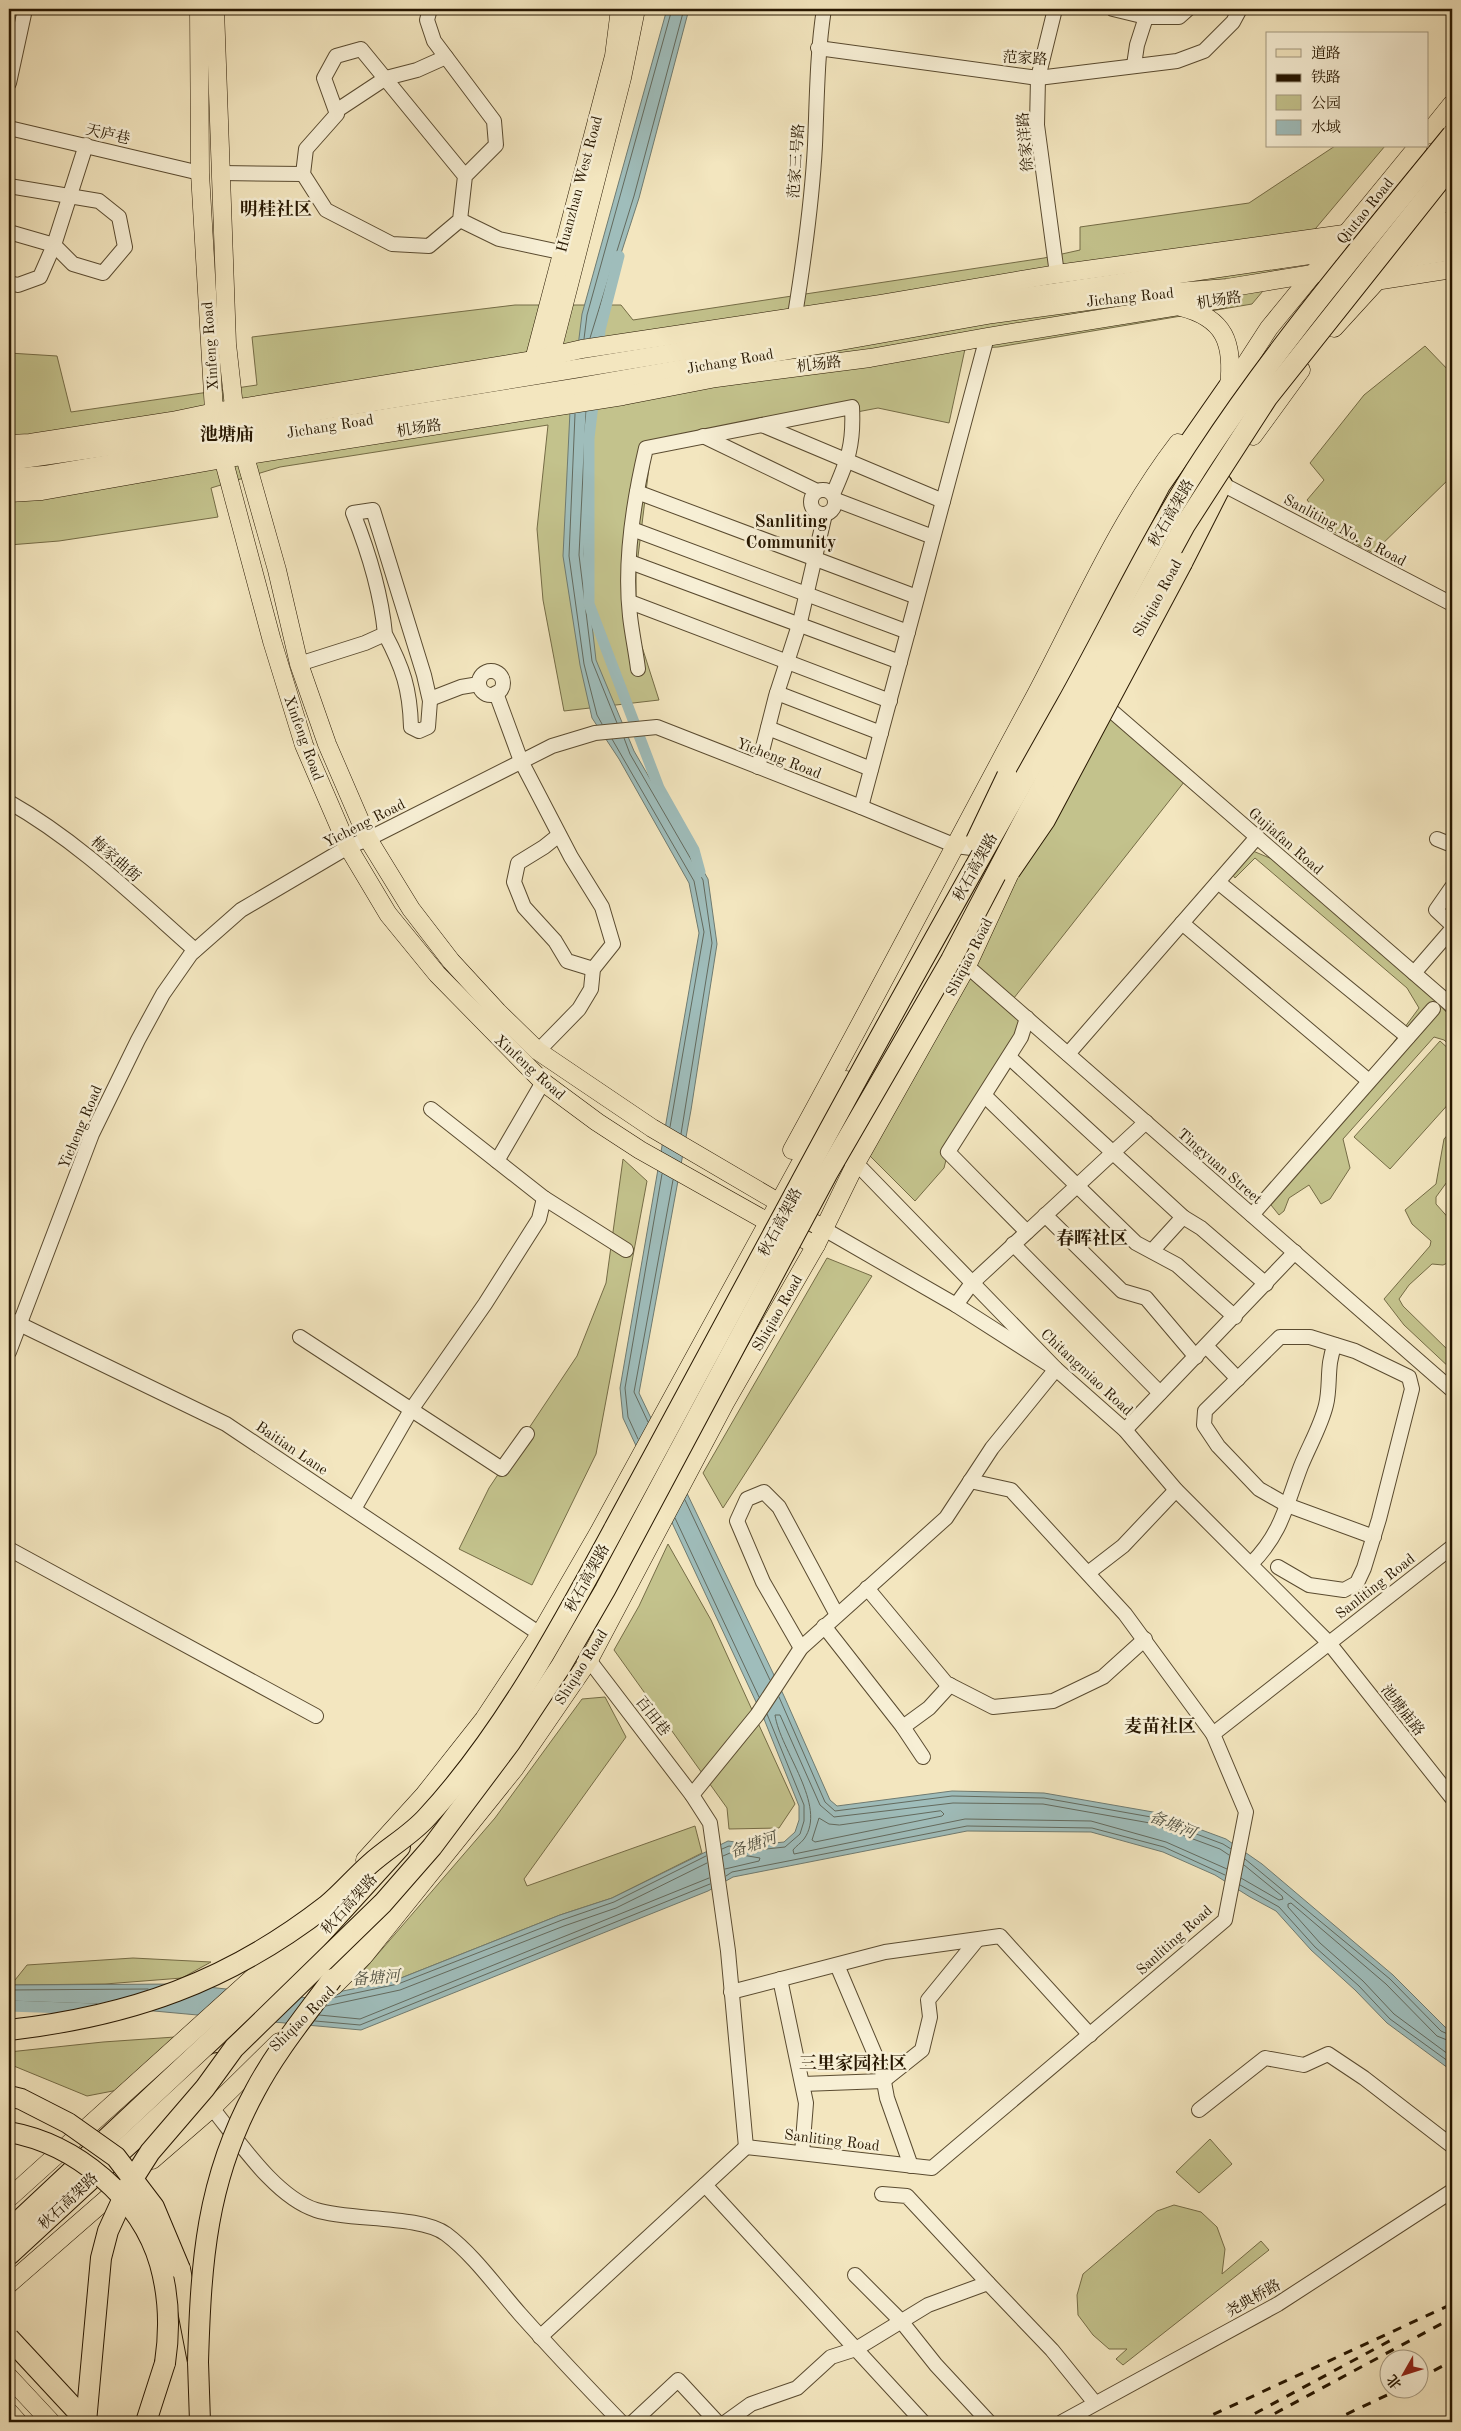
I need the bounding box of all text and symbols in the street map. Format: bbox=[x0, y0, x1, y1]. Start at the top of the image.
legend bbox=[1266, 32, 1428, 148]
text: 道路 bbox=[1311, 45, 1341, 62]
street label: 范家路 bbox=[1002, 49, 1048, 68]
text: 铁路 bbox=[1311, 69, 1341, 86]
text: 公园 bbox=[1311, 95, 1341, 112]
street label: 徐家洋路 bbox=[1014, 111, 1037, 173]
street label: Huanzhan West Road bbox=[555, 114, 606, 254]
text: 水域 bbox=[1311, 119, 1341, 136]
street label: 天庐巷 bbox=[84, 121, 132, 148]
street label: 范家三号路 bbox=[785, 123, 808, 199]
street label: Qiutao Road bbox=[1335, 176, 1397, 248]
district label: 明桂社区 bbox=[240, 199, 312, 219]
street label: Jichang Road bbox=[1086, 286, 1175, 311]
street label: 机场路 bbox=[1196, 289, 1243, 312]
street label: Xinfeng Road bbox=[201, 301, 222, 391]
street label: Jichang Road bbox=[686, 347, 775, 378]
street label: 机场路 bbox=[796, 353, 842, 376]
street label: Jichang Road bbox=[286, 413, 375, 442]
street label: 机场路 bbox=[396, 417, 443, 440]
district label: 池塘庙 bbox=[200, 424, 254, 444]
street label: 秋石高架路 bbox=[1145, 477, 1198, 550]
street label: Sanliting No. 5 Road bbox=[1281, 493, 1408, 570]
district label: Sanliting Community bbox=[746, 513, 836, 552]
street label: Shiqiao Road bbox=[1131, 558, 1186, 640]
street label: Xinfeng Road bbox=[280, 694, 325, 783]
street label: Yicheng Road bbox=[734, 736, 823, 782]
street label: Yicheng Road bbox=[321, 797, 408, 851]
street label: Gujiafan Road bbox=[1245, 806, 1325, 878]
street label: 秋石高架路 bbox=[950, 830, 1001, 904]
street label: 梅家曲街 bbox=[87, 833, 144, 885]
street label: Shiqiao Road bbox=[944, 916, 997, 999]
street label: Xinfeng Road bbox=[491, 1033, 567, 1104]
street label: Yicheng Road bbox=[57, 1083, 106, 1172]
street label: Tingyuan Street bbox=[1174, 1127, 1264, 1208]
street label: 秋石高架路 bbox=[755, 1185, 806, 1259]
district label: 春晖社区 bbox=[1056, 1228, 1128, 1248]
street label: Shiqiao Road bbox=[750, 1273, 806, 1355]
street label: Chitangmiao Road bbox=[1037, 1327, 1135, 1419]
street label: Baitian Lane bbox=[252, 1420, 330, 1479]
street label: 秋石高架路 bbox=[562, 1541, 613, 1615]
street label: Sanliting Road bbox=[1333, 1552, 1419, 1623]
street label: Shiqiao Road bbox=[553, 1627, 611, 1708]
street label: 池塘庙路 bbox=[1377, 1681, 1428, 1739]
street label: 百田巷 bbox=[632, 1693, 673, 1739]
district label: 麦苗社区 bbox=[1124, 1716, 1196, 1736]
water label: 备塘河 bbox=[1147, 1808, 1201, 1843]
water label: 备塘河 bbox=[728, 1828, 782, 1861]
street label: 秋石高架路 bbox=[318, 1871, 381, 1938]
street label: Sanliting Road bbox=[1134, 1903, 1216, 1979]
water label: 备塘河 bbox=[351, 1967, 404, 1989]
street label: Shiqiao Road bbox=[268, 1984, 339, 2056]
district label: 三里家园社区 bbox=[799, 2053, 907, 2073]
street label: Sanliting Road bbox=[783, 2128, 881, 2155]
street label: 秋石高架路 bbox=[35, 2170, 102, 2233]
street label: 尧典桥路 bbox=[1223, 2276, 1284, 2320]
north arrow bbox=[1378, 2348, 1428, 2398]
text: 北 bbox=[1384, 2372, 1405, 2392]

